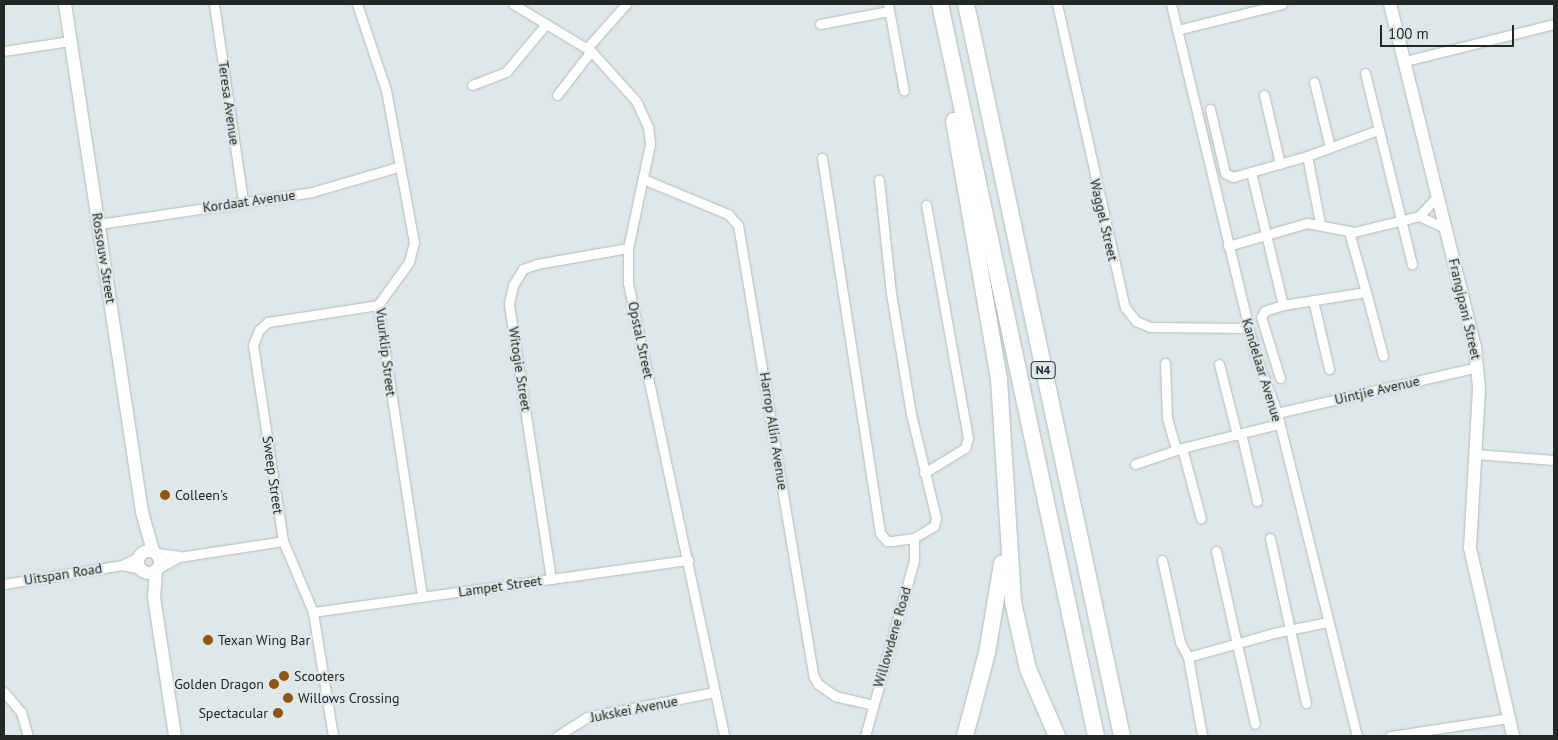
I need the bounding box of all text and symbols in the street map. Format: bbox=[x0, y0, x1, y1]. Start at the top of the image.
scale bar bbox=[1383, 15, 1517, 47]
text: 100 m bbox=[1388, 24, 1429, 43]
street label: Teresa Avenue bbox=[215, 60, 243, 146]
street label: Waggel Street bbox=[1086, 177, 1122, 263]
street label: Kordaat Avenue bbox=[201, 186, 297, 216]
street label: Rossouw Street bbox=[89, 211, 119, 305]
street label: Frangipani Street bbox=[1445, 257, 1485, 361]
street label: Opstal Street bbox=[625, 300, 657, 380]
street label: Vuurklip Street bbox=[372, 307, 400, 397]
street label: Kandelaar Avenue bbox=[1238, 316, 1286, 424]
street label: Witogie Street bbox=[505, 326, 535, 412]
road number: N4 bbox=[1030, 360, 1056, 380]
street label: Harrop Allin Avenue bbox=[756, 370, 792, 492]
street label: Uintjie Avenue bbox=[1333, 372, 1421, 408]
street label: Sweep Street bbox=[259, 435, 287, 515]
place label: Colleen's bbox=[175, 487, 228, 503]
marker: Colleen's bbox=[159, 489, 171, 501]
street label: Uitspan Road bbox=[23, 560, 103, 588]
street label: Lampet Street bbox=[457, 572, 543, 600]
street label: Willowdene Road bbox=[870, 585, 914, 689]
place label: Texan Wing Bar bbox=[218, 632, 310, 648]
marker: Texan Wing Bar bbox=[202, 634, 214, 646]
place label: Scooters bbox=[294, 668, 345, 684]
marker: Scooters bbox=[278, 670, 290, 682]
place label: Golden Dragon bbox=[174, 676, 264, 692]
marker: Golden Dragon bbox=[268, 678, 280, 690]
place label: Willows Crossing bbox=[298, 690, 400, 706]
marker: Willows Crossing bbox=[282, 692, 294, 704]
street label: Jukskei Avenue bbox=[589, 692, 679, 726]
place label: Spectacular bbox=[198, 705, 268, 721]
marker: Spectacular bbox=[272, 707, 284, 719]

